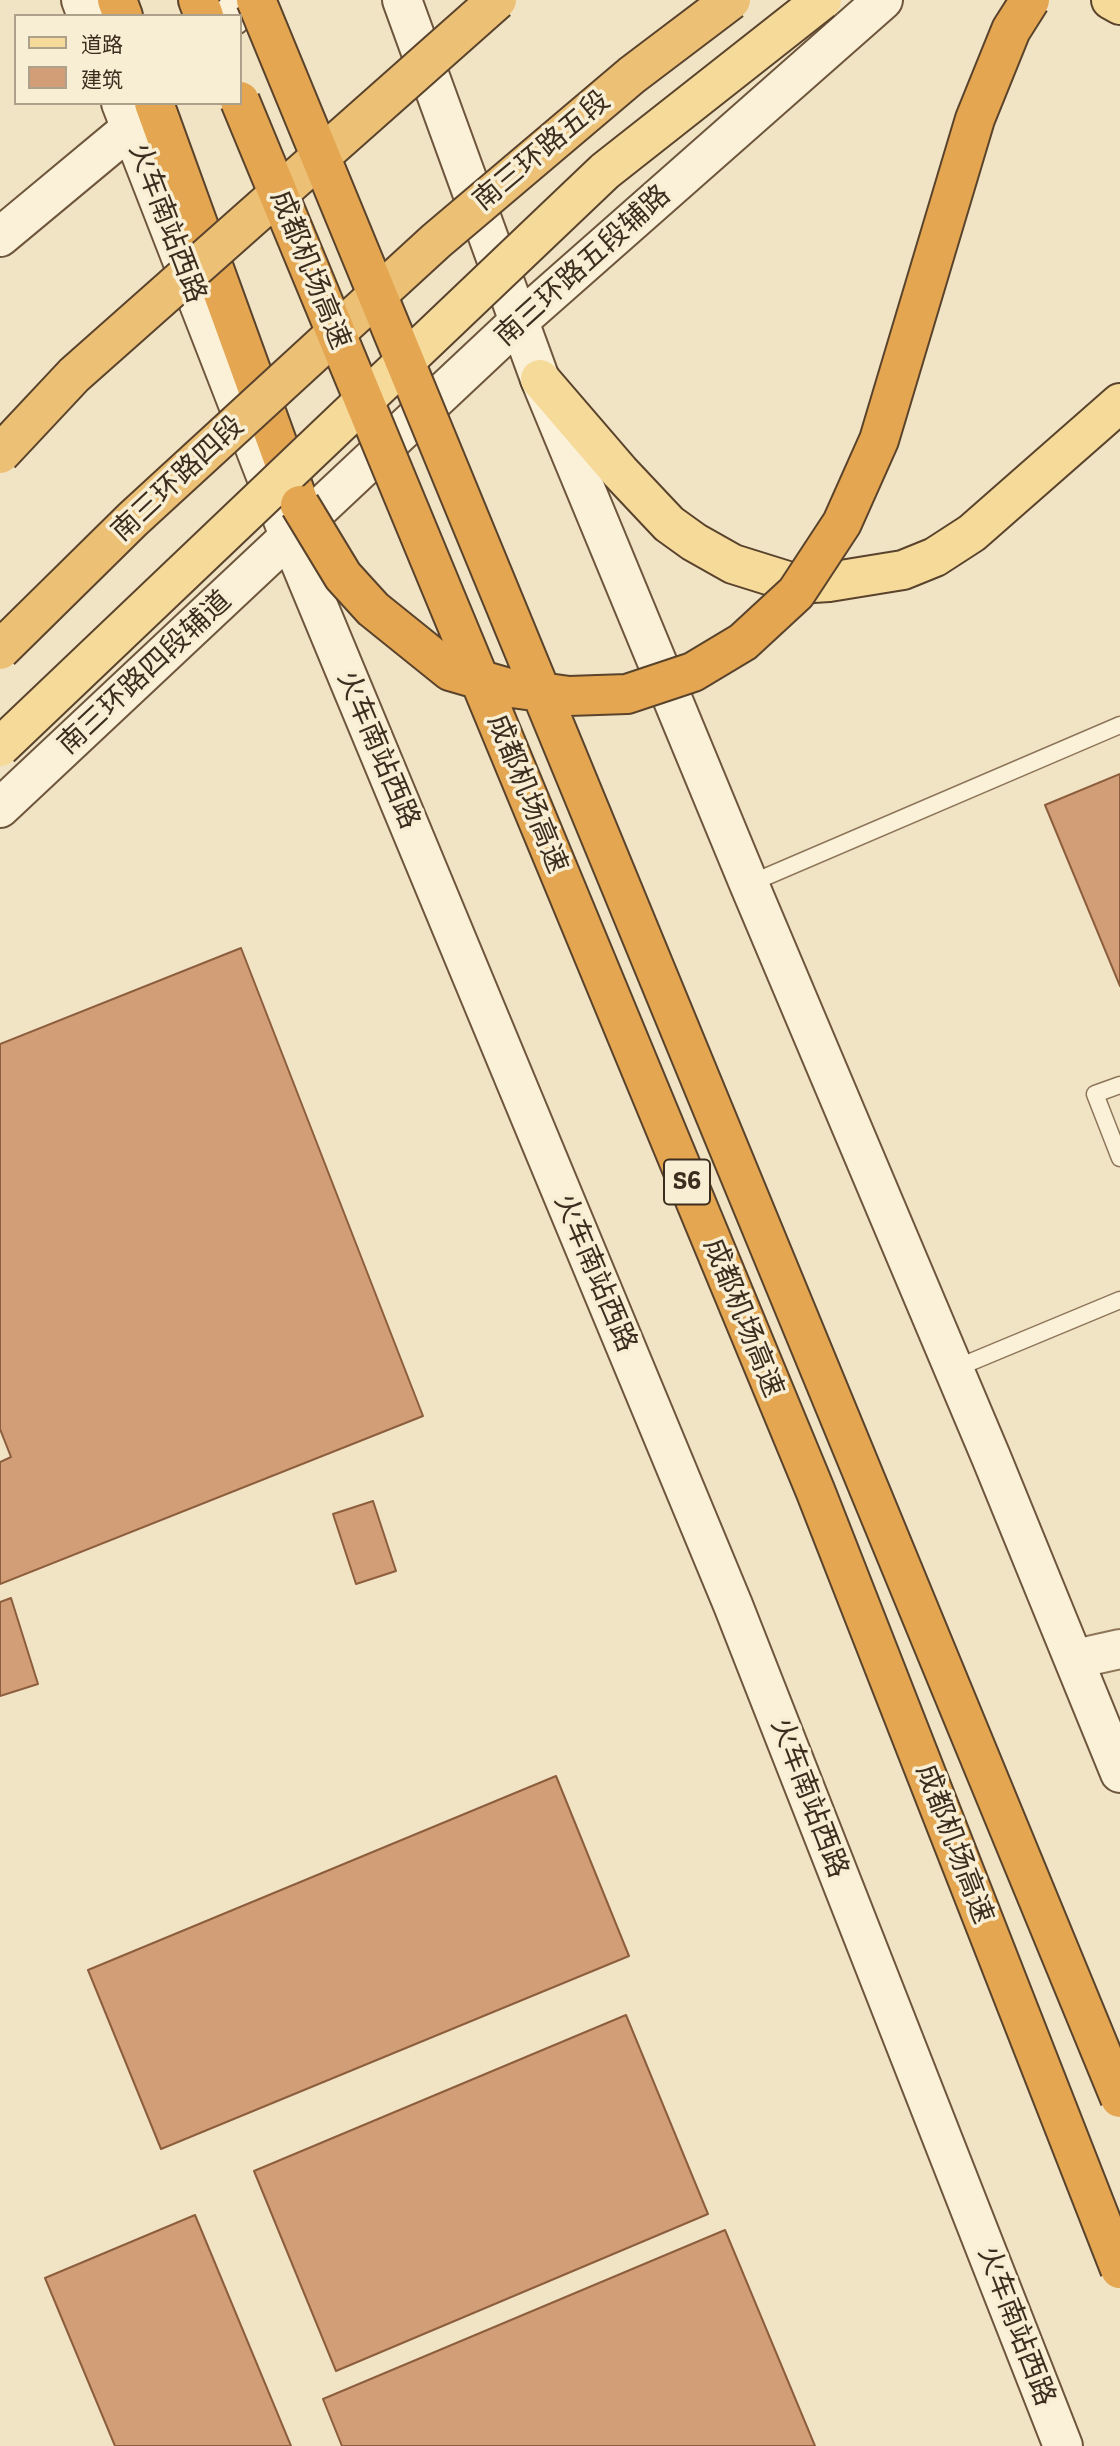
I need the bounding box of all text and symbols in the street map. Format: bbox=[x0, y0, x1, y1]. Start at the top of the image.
legend bbox=[14, 14, 242, 105]
text: 道路 bbox=[81, 32, 123, 57]
text: 建筑 bbox=[81, 67, 123, 92]
street label: 南三环路五段 bbox=[467, 84, 617, 218]
street label: 火车南站西路 bbox=[121, 139, 213, 307]
street label: 南三环路五段辅路 bbox=[489, 179, 677, 353]
street label: 成都机场高速 bbox=[263, 186, 357, 354]
street label: 南三环路四段 bbox=[105, 409, 251, 549]
street label: 南三环路四段辅道 bbox=[52, 584, 238, 762]
street label: 火车南站西路 bbox=[330, 666, 426, 834]
street label: 成都机场高速 bbox=[480, 710, 574, 878]
road number: S6 bbox=[664, 1160, 710, 1204]
street label: 火车南站西路 bbox=[547, 1189, 643, 1357]
street label: 成都机场高速 bbox=[696, 1234, 790, 1402]
street label: 火车南站西路 bbox=[763, 1714, 855, 1882]
street label: 成都机场高速 bbox=[908, 1760, 1000, 1928]
street label: 火车南站西路 bbox=[970, 2242, 1062, 2410]

